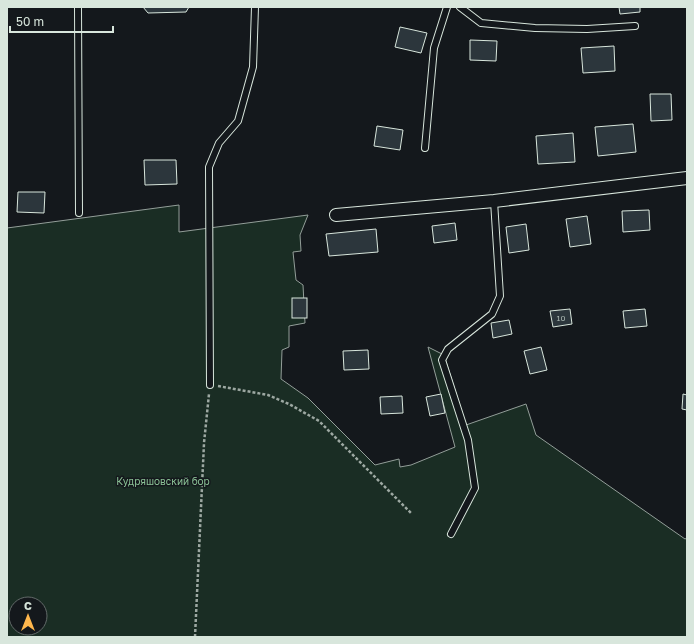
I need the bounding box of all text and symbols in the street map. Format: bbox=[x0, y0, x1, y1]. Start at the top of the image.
scale bar bbox=[10, 8, 113, 34]
text: 50 m bbox=[16, 14, 44, 29]
house number: 10 bbox=[557, 313, 565, 323]
park label: Кудряшовский бор bbox=[116, 475, 210, 487]
north arrow bbox=[8, 596, 48, 636]
text: С bbox=[24, 599, 32, 612]

